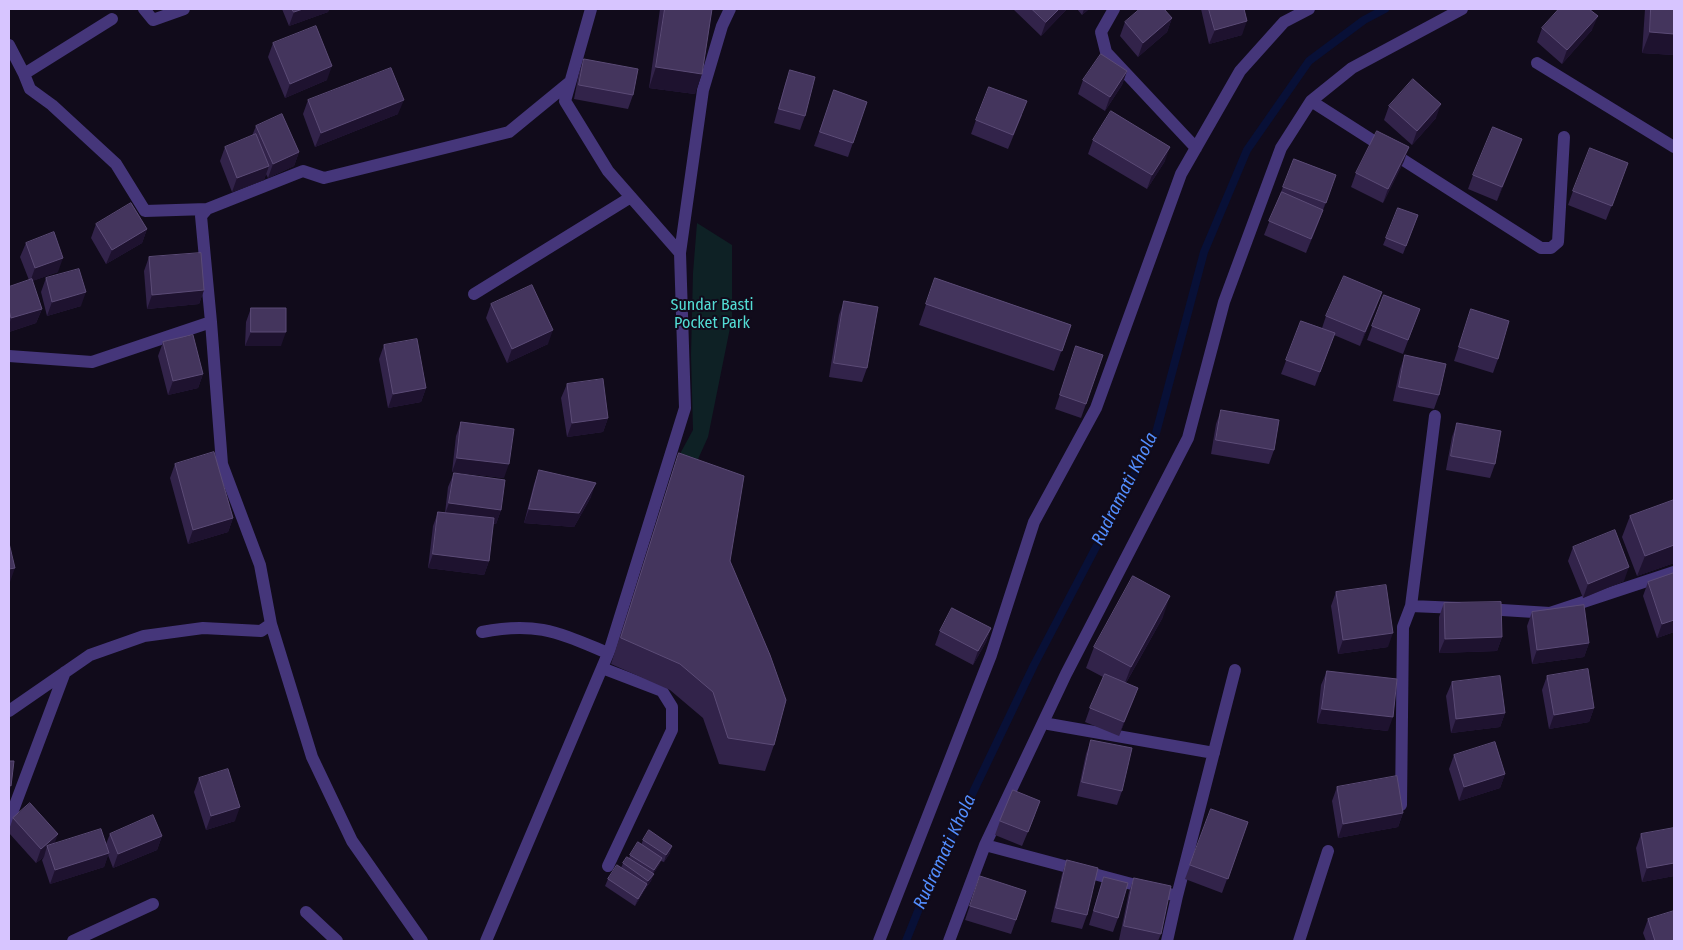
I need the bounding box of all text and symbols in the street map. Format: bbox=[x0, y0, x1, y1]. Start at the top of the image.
park label: Sundar Basti Pocket Park bbox=[670, 296, 754, 334]
water label: Rudramati Khola bbox=[1087, 429, 1163, 549]
water label: Rudramati Khola bbox=[909, 791, 981, 913]

